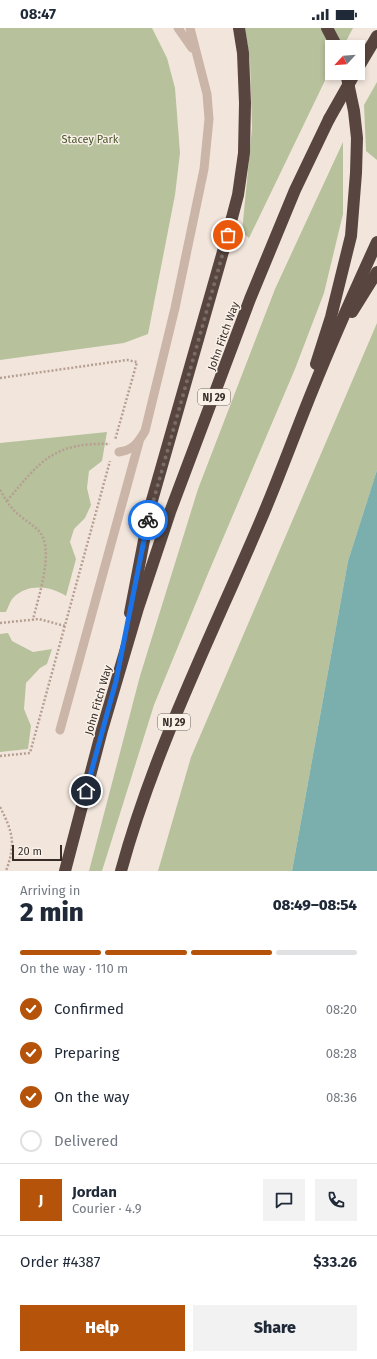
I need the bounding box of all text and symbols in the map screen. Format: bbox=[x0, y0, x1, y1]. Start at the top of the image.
text: 08:47 bbox=[20, 5, 56, 23]
north arrow bbox=[325, 40, 365, 80]
map controls bbox=[325, 40, 365, 80]
park label: Stacey Park bbox=[62, 133, 119, 146]
pin bbox=[211, 218, 245, 252]
icon: bag bbox=[217, 224, 239, 246]
street label: John Fitch Way bbox=[205, 300, 242, 372]
road number: NJ 29 bbox=[198, 389, 230, 405]
courier bbox=[128, 500, 168, 540]
icon: bike bbox=[137, 509, 159, 531]
street label: John Fitch Way bbox=[82, 663, 115, 737]
road number: NJ 29 bbox=[158, 714, 190, 730]
pin bbox=[69, 774, 103, 808]
icon: home bbox=[75, 780, 97, 802]
scale bar bbox=[12, 843, 62, 862]
text: 20 m bbox=[18, 845, 42, 858]
text: Arriving in bbox=[20, 883, 80, 898]
text: 08:49–08:54 bbox=[273, 896, 357, 914]
text: 2 min bbox=[20, 897, 84, 928]
text: On the way · 110 m bbox=[20, 961, 128, 976]
icon: check bbox=[20, 998, 42, 1020]
text: Confirmed bbox=[54, 1000, 124, 1018]
text: 08:20 bbox=[326, 1002, 357, 1017]
icon: check bbox=[20, 1042, 42, 1064]
text: Preparing bbox=[54, 1044, 119, 1062]
text: 08:28 bbox=[326, 1046, 357, 1061]
icon: check bbox=[20, 1086, 42, 1108]
text: On the way bbox=[54, 1088, 129, 1106]
text: 08:36 bbox=[326, 1090, 357, 1105]
text: Delivered bbox=[54, 1132, 118, 1150]
button: chat bbox=[263, 1179, 305, 1221]
button: phone bbox=[315, 1179, 357, 1221]
text: Jordan bbox=[72, 1183, 117, 1201]
text: J bbox=[39, 1191, 43, 1209]
text: Courier · 4.9 bbox=[72, 1201, 142, 1216]
text: Order #4387 bbox=[20, 1253, 100, 1271]
text: $33.26 bbox=[313, 1253, 357, 1271]
button: Help bbox=[20, 1305, 185, 1351]
button: Share bbox=[193, 1305, 357, 1351]

